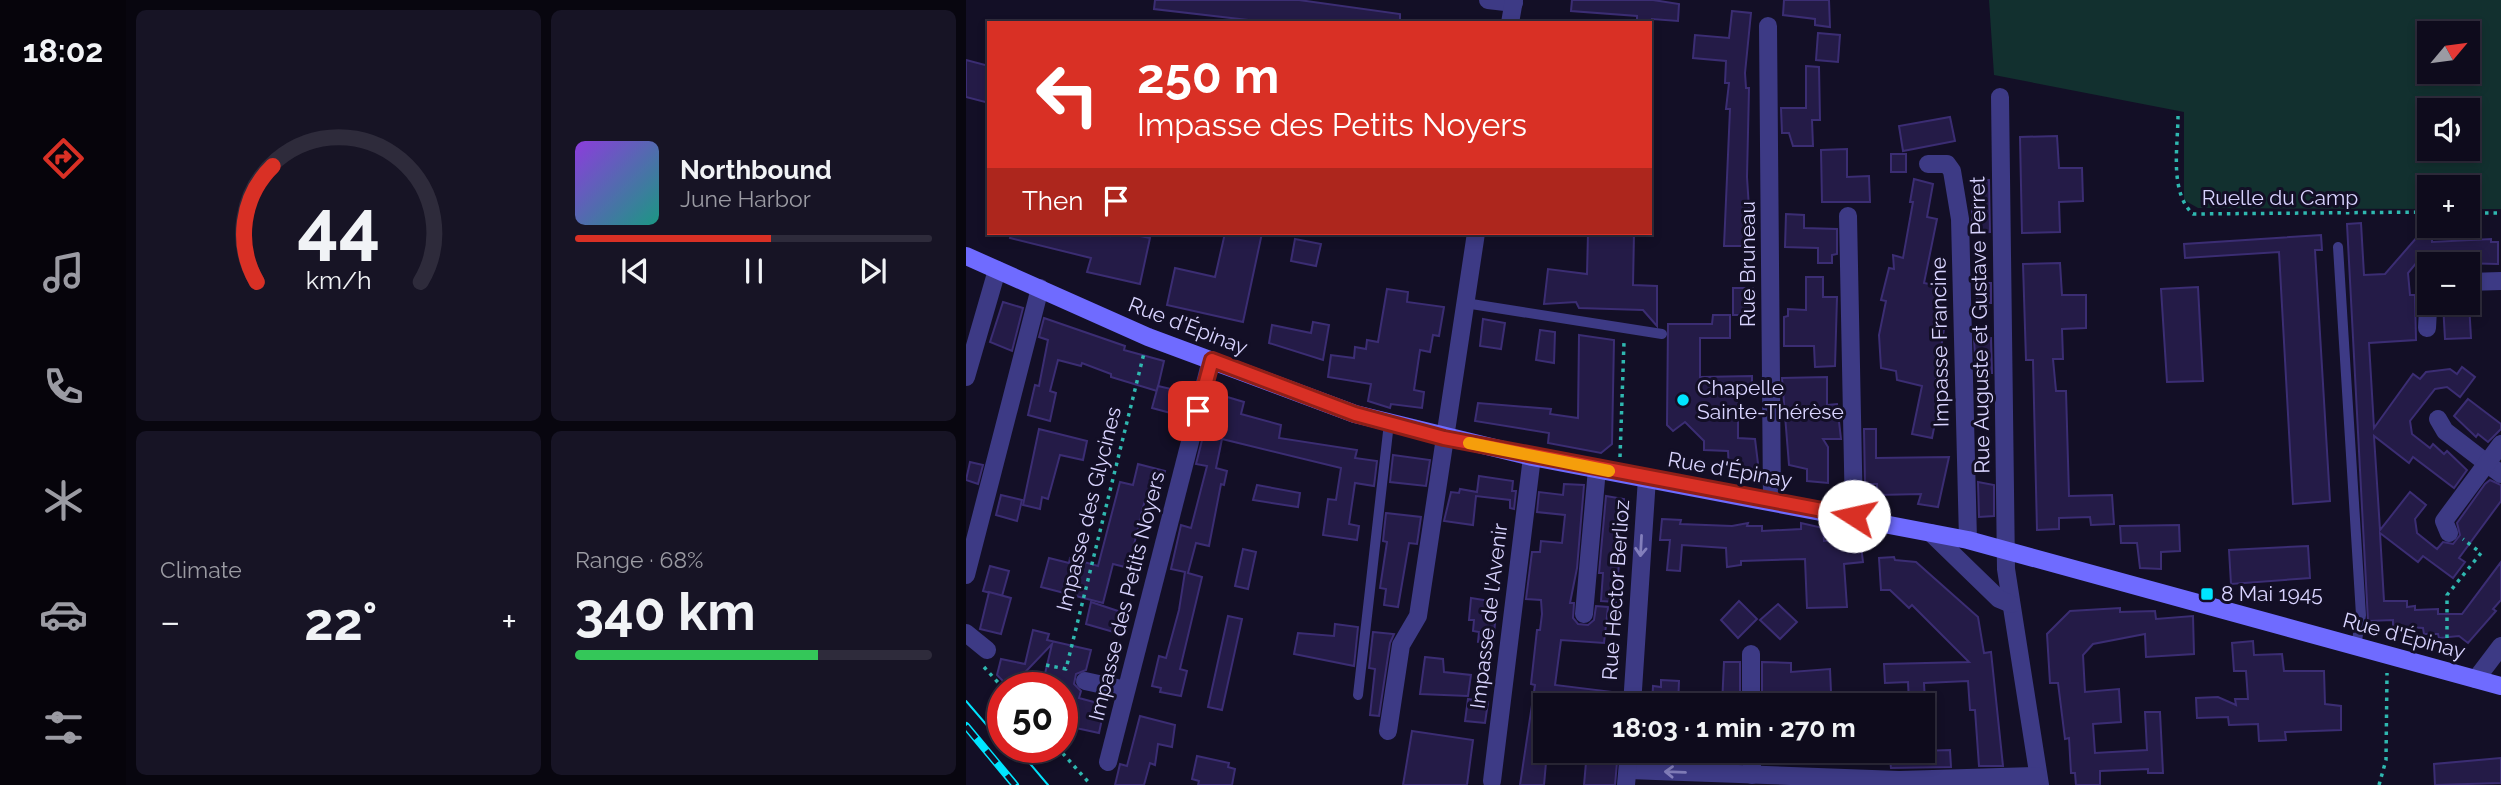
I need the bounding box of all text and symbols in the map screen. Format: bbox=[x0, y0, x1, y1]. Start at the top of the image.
north arrow bbox=[2417, 21, 2480, 84]
map controls bbox=[2417, 21, 2480, 315]
text: 18:02 bbox=[23, 32, 103, 69]
text: 250 m bbox=[1137, 47, 1279, 104]
icon: left bbox=[1022, 49, 1113, 140]
button: sound bbox=[2417, 98, 2480, 161]
text: Impasse des Petits Noyers bbox=[1137, 106, 1527, 143]
icon: directions bbox=[39, 134, 88, 183]
text: Northbound bbox=[680, 155, 832, 185]
button: + bbox=[2417, 175, 2480, 238]
street label: Rue Auguste et Gustave Perret bbox=[1964, 176, 1995, 474]
icon: arrive bbox=[1097, 182, 1135, 220]
text: 44 bbox=[297, 184, 380, 269]
text: June Harbor bbox=[680, 185, 811, 212]
street label: Ruelle du Camp bbox=[2202, 185, 2358, 210]
text: Then bbox=[1022, 186, 1083, 216]
street label: Rue Bruneau bbox=[1735, 201, 1760, 327]
icon: music bbox=[39, 248, 88, 297]
icon: previous bbox=[616, 252, 654, 290]
icon: pause bbox=[735, 252, 773, 290]
icon: next bbox=[854, 252, 892, 290]
button: − bbox=[2417, 252, 2480, 315]
street label: Impasse Francine bbox=[1926, 257, 1953, 427]
text: km/h bbox=[306, 265, 371, 295]
street label: Rue d'Épinay bbox=[1125, 291, 1251, 360]
icon: phone bbox=[39, 362, 88, 411]
place label: Chapelle Sainte-Thérèse bbox=[1697, 375, 1844, 424]
pin bbox=[1168, 381, 1228, 441]
icon: arrive bbox=[1179, 392, 1217, 430]
marker: Chapelle Sainte-Thérèse bbox=[1675, 392, 1691, 408]
street label: Impasse des Glycines bbox=[1051, 404, 1126, 614]
street label: Rue d'Épinay bbox=[1666, 446, 1794, 493]
street label: Impasse des Petits Noyers bbox=[1083, 469, 1170, 723]
icon: climate bbox=[39, 476, 88, 525]
position arrow bbox=[1817, 479, 1891, 553]
street label: Rue Hector Berlioz bbox=[1597, 499, 1634, 681]
street label: Impasse de l'Avenir bbox=[1465, 521, 1512, 710]
one-way arrow bbox=[1634, 534, 1647, 557]
text: Range · 68% bbox=[575, 546, 704, 573]
text: Climate bbox=[160, 556, 242, 583]
text: 340 km bbox=[575, 581, 756, 642]
place label: 8 Mai 1945 bbox=[2221, 581, 2323, 606]
marker: 8 Mai 1945 bbox=[2199, 586, 2215, 602]
icon: car bbox=[39, 590, 88, 639]
text: 22° bbox=[304, 591, 377, 652]
text: − bbox=[160, 599, 180, 644]
text: + bbox=[501, 599, 517, 644]
street label: Rue d'Épinay bbox=[2340, 607, 2468, 664]
speed limit sign: 50 bbox=[987, 672, 1078, 763]
icon: filters bbox=[39, 703, 88, 752]
text: 18:03 · 1 min · 270 m bbox=[1612, 713, 1856, 743]
one-way arrow bbox=[1664, 765, 1687, 778]

